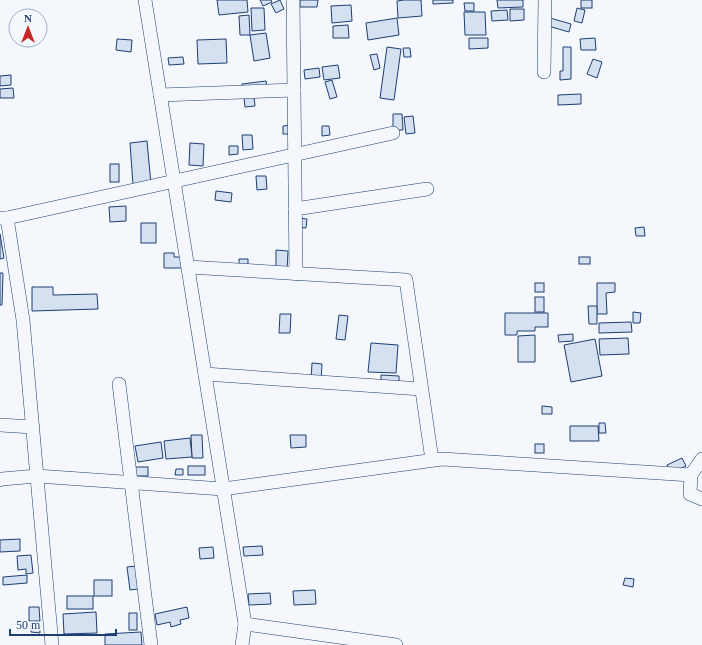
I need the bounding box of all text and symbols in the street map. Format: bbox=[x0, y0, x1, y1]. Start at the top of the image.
north arrow bbox=[8, 8, 48, 48]
text: N bbox=[24, 12, 32, 24]
scale bar bbox=[10, 611, 116, 637]
text: 50 m bbox=[16, 618, 41, 632]

